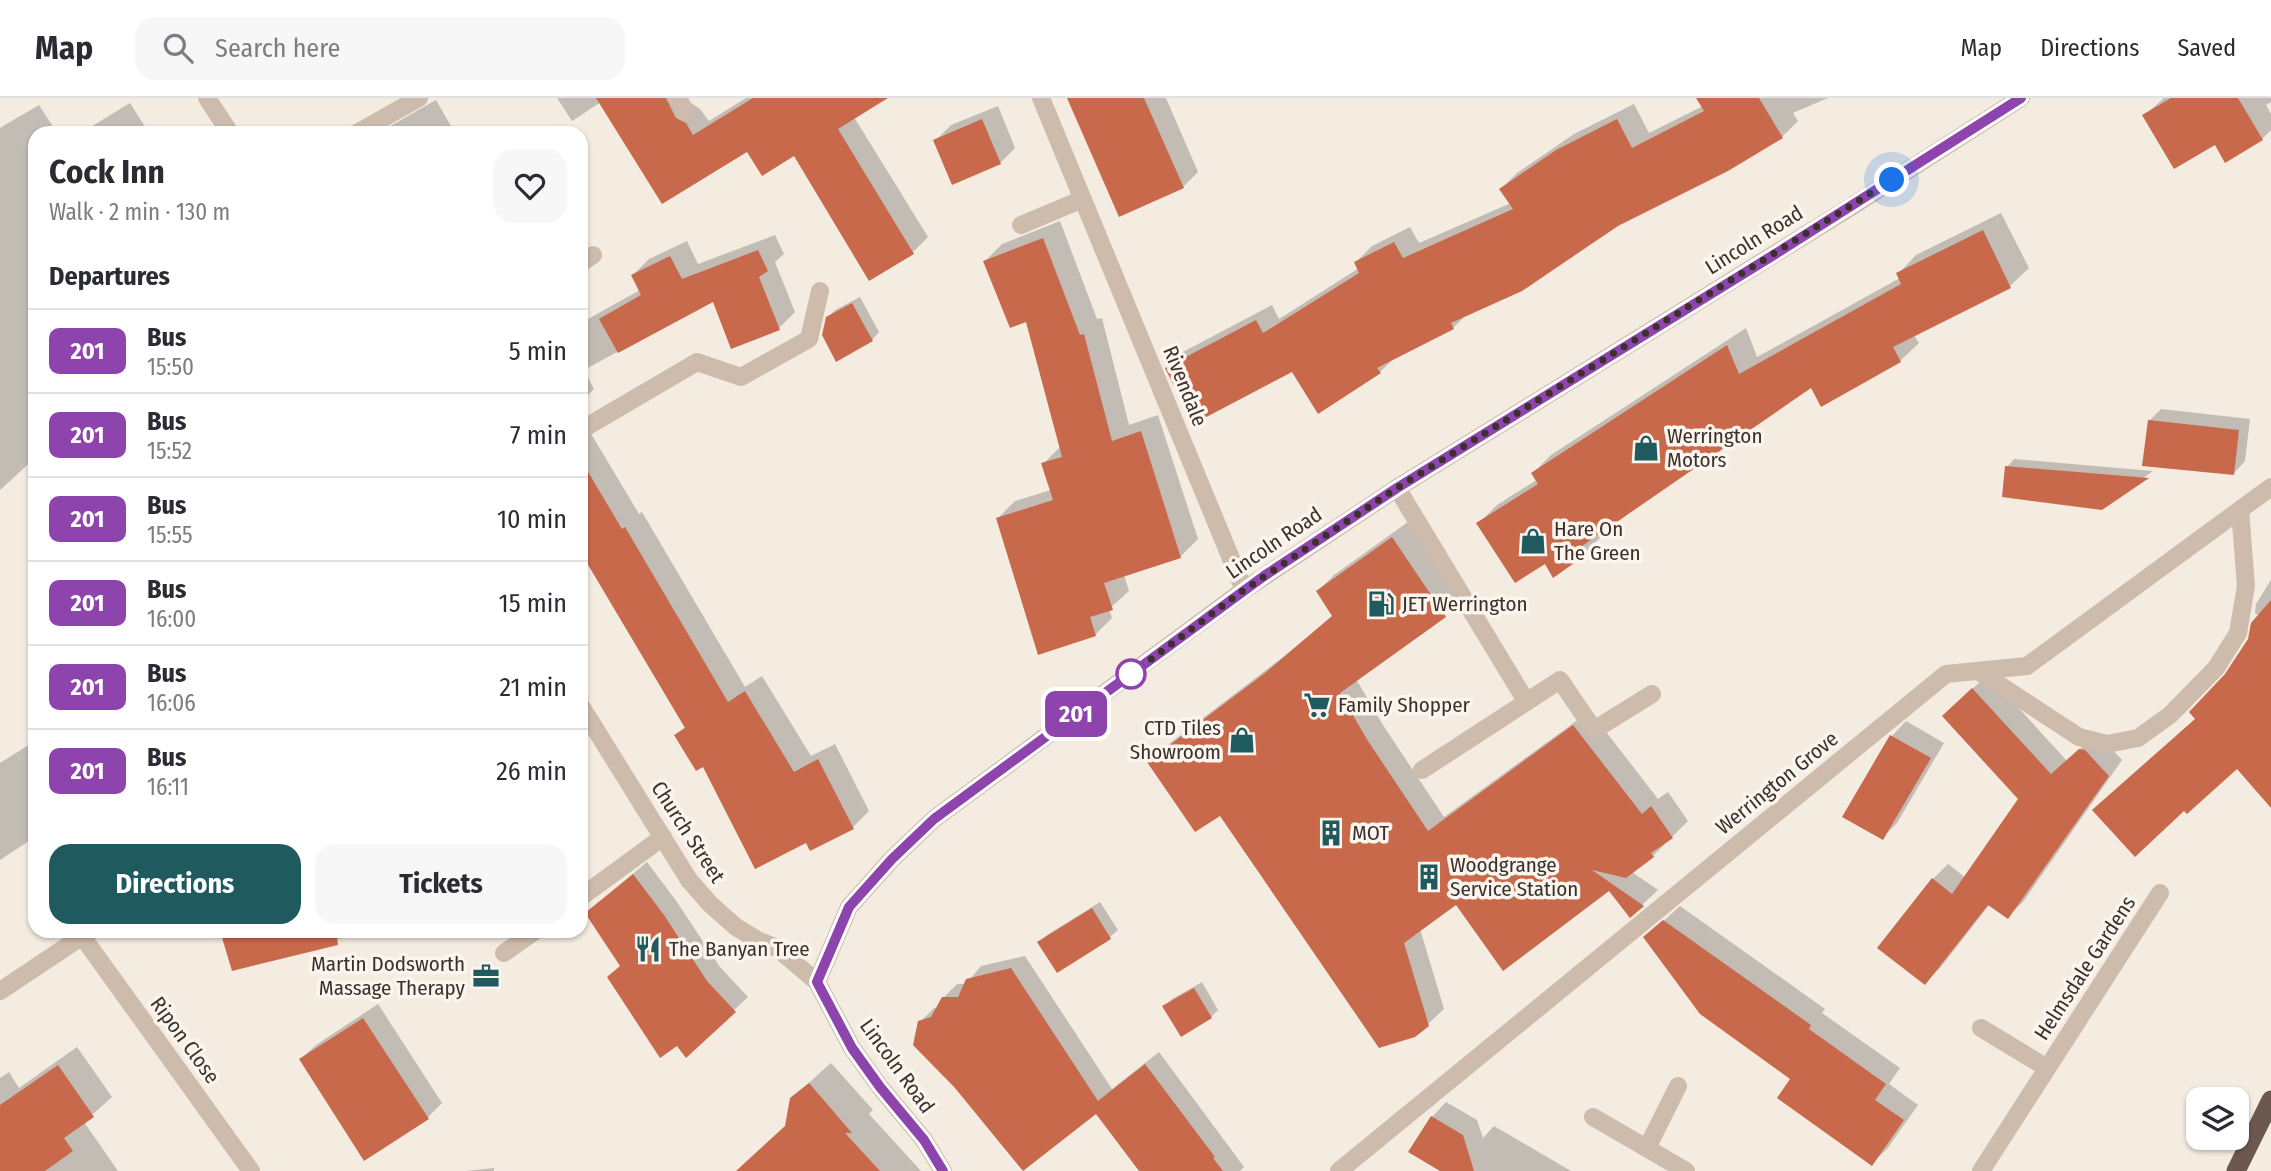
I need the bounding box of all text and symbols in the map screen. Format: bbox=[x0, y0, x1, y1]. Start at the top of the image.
search box bbox=[135, 17, 625, 80]
text: Map bbox=[35, 28, 93, 68]
icon: search bbox=[159, 29, 197, 67]
text: Search here bbox=[215, 33, 340, 64]
text: Map bbox=[1961, 34, 2002, 62]
text: Directions bbox=[2040, 34, 2139, 62]
text: Saved bbox=[2177, 34, 2236, 62]
button: heart bbox=[493, 149, 567, 223]
text: Cock Inn bbox=[49, 152, 165, 192]
your location bbox=[1874, 162, 1909, 197]
text: Walk · 2 min · 130 m bbox=[49, 198, 230, 226]
street label: Lincoln Road bbox=[1700, 200, 1808, 280]
text: Departures bbox=[49, 261, 170, 292]
text: Bus bbox=[147, 322, 186, 353]
text: 5 min bbox=[509, 336, 567, 367]
text: 201 bbox=[71, 337, 104, 365]
street label: Rivendale bbox=[1157, 342, 1213, 430]
text: 15:50 bbox=[147, 353, 194, 381]
text: Bus bbox=[147, 406, 186, 437]
text: 7 min bbox=[510, 420, 567, 451]
text: 201 bbox=[71, 421, 104, 449]
place label: Werrington Motors bbox=[1667, 423, 1762, 473]
shop icon: Werrington Motors bbox=[1631, 433, 1661, 463]
text: 15:52 bbox=[147, 437, 192, 465]
text: Bus bbox=[147, 490, 186, 521]
street label: Lincoln Road bbox=[1221, 501, 1327, 585]
text: 10 min bbox=[497, 504, 567, 535]
text: 201 bbox=[71, 505, 104, 533]
place label: Hare On The Green bbox=[1554, 516, 1641, 566]
text: 15:55 bbox=[147, 521, 193, 549]
shop icon: Hare On The Green bbox=[1518, 526, 1548, 556]
text: Bus bbox=[147, 574, 186, 605]
text: 15 min bbox=[499, 588, 567, 619]
text: 201 bbox=[71, 589, 104, 617]
fuel station icon: JET Werrington bbox=[1366, 589, 1396, 619]
place label: JET Werrington bbox=[1402, 591, 1528, 617]
text: 16:00 bbox=[147, 605, 196, 633]
text: Bus bbox=[147, 658, 186, 689]
unlabelled marker bbox=[1116, 659, 1146, 689]
text: 21 min bbox=[500, 672, 567, 703]
text: 201 bbox=[71, 673, 104, 701]
text: 16:06 bbox=[147, 689, 196, 717]
supermarket icon: Family Shopper bbox=[1302, 690, 1332, 720]
line badge: 201 bbox=[1036, 691, 1116, 737]
place label: Family Shopper bbox=[1338, 692, 1471, 718]
text: 201 bbox=[1059, 700, 1093, 728]
place label: CTD Tiles Showroom bbox=[1130, 715, 1221, 765]
shop icon: CTD Tiles Showroom bbox=[1227, 725, 1257, 755]
street label: Werrington Grove bbox=[1711, 726, 1843, 840]
text: Bus bbox=[147, 742, 186, 773]
text: 26 min bbox=[496, 756, 567, 787]
text: 201 bbox=[71, 757, 104, 785]
text: 16:11 bbox=[147, 773, 189, 801]
street label: Church Street bbox=[646, 776, 731, 888]
building icon: MOT bbox=[1316, 818, 1346, 848]
place label: MOT bbox=[1352, 820, 1389, 846]
button: Directions bbox=[49, 844, 301, 924]
button: Tickets bbox=[315, 844, 567, 924]
place label: Woodgrange Service Station bbox=[1450, 852, 1578, 902]
building icon: Woodgrange Service Station bbox=[1414, 862, 1444, 892]
street label: Helmsdale Gardens bbox=[2029, 891, 2141, 1045]
restaurant icon: The Banyan Tree bbox=[633, 934, 663, 964]
place label: The Banyan Tree bbox=[669, 936, 810, 962]
place label: Martin Dodsworth Massage Therapy bbox=[311, 951, 466, 1001]
office icon: Martin Dodsworth Massage Therapy bbox=[471, 961, 501, 991]
street label: Ripon Close bbox=[145, 991, 225, 1089]
street label: Lincoln Road bbox=[854, 1014, 940, 1118]
map controls bbox=[2186, 1087, 2249, 1150]
button: layers bbox=[2186, 1087, 2249, 1150]

